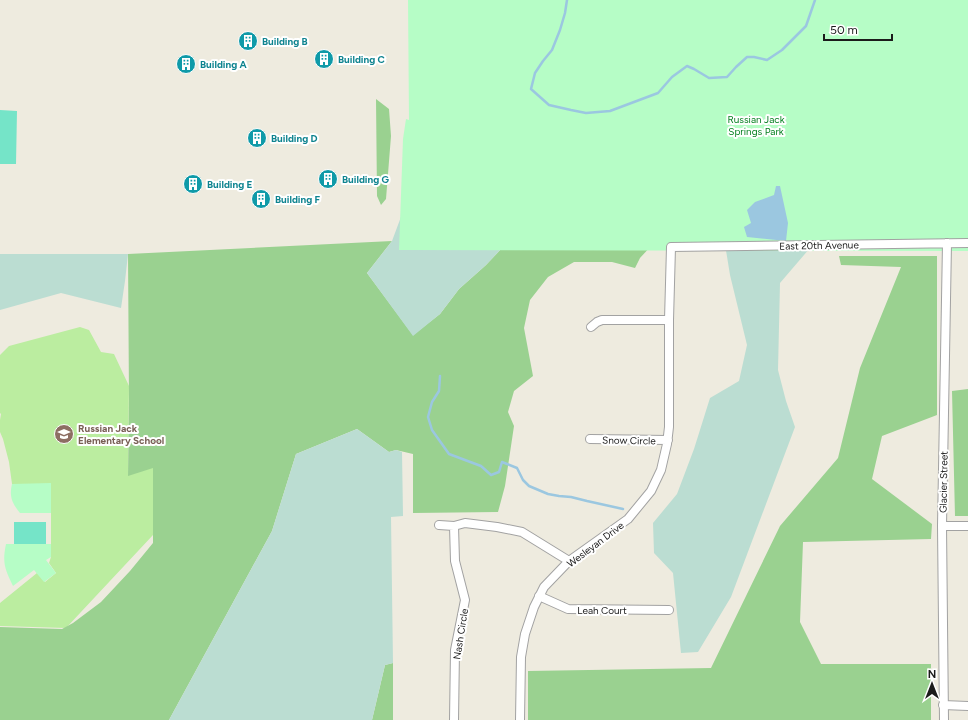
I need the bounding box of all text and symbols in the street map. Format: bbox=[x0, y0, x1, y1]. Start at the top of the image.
scale bar bbox=[824, 16, 892, 42]
text: 50 m bbox=[830, 23, 858, 37]
building icon: Building B bbox=[237, 30, 259, 52]
place label: Building B bbox=[262, 35, 308, 48]
building icon: Building C bbox=[313, 48, 335, 70]
building icon: Building A bbox=[175, 53, 197, 75]
place label: Building C bbox=[338, 53, 385, 66]
place label: Building A bbox=[200, 58, 248, 71]
park label: Russian Jack Springs Park bbox=[727, 113, 785, 138]
building icon: Building D bbox=[246, 127, 268, 149]
place label: Building D bbox=[271, 132, 318, 145]
building icon: Building G bbox=[317, 168, 339, 190]
building icon: Building E bbox=[182, 173, 204, 195]
place label: Building G bbox=[342, 173, 390, 186]
place label: Building E bbox=[207, 178, 253, 191]
building icon: Building F bbox=[250, 188, 272, 210]
place label: Building F bbox=[275, 193, 321, 206]
street label: East 20th Avenue bbox=[779, 238, 859, 253]
place label: Russian Jack Elementary School bbox=[78, 422, 164, 447]
school or university icon: Russian Jack Elementary School bbox=[53, 423, 75, 445]
street label: Snow Circle bbox=[602, 434, 656, 447]
street label: Glacier Street bbox=[936, 451, 951, 513]
street label: Wesleyan Drive bbox=[564, 518, 627, 570]
street label: Leah Court bbox=[577, 604, 627, 617]
street label: Nash Circle bbox=[450, 607, 471, 661]
north arrow bbox=[912, 664, 952, 704]
text: N bbox=[928, 668, 936, 681]

